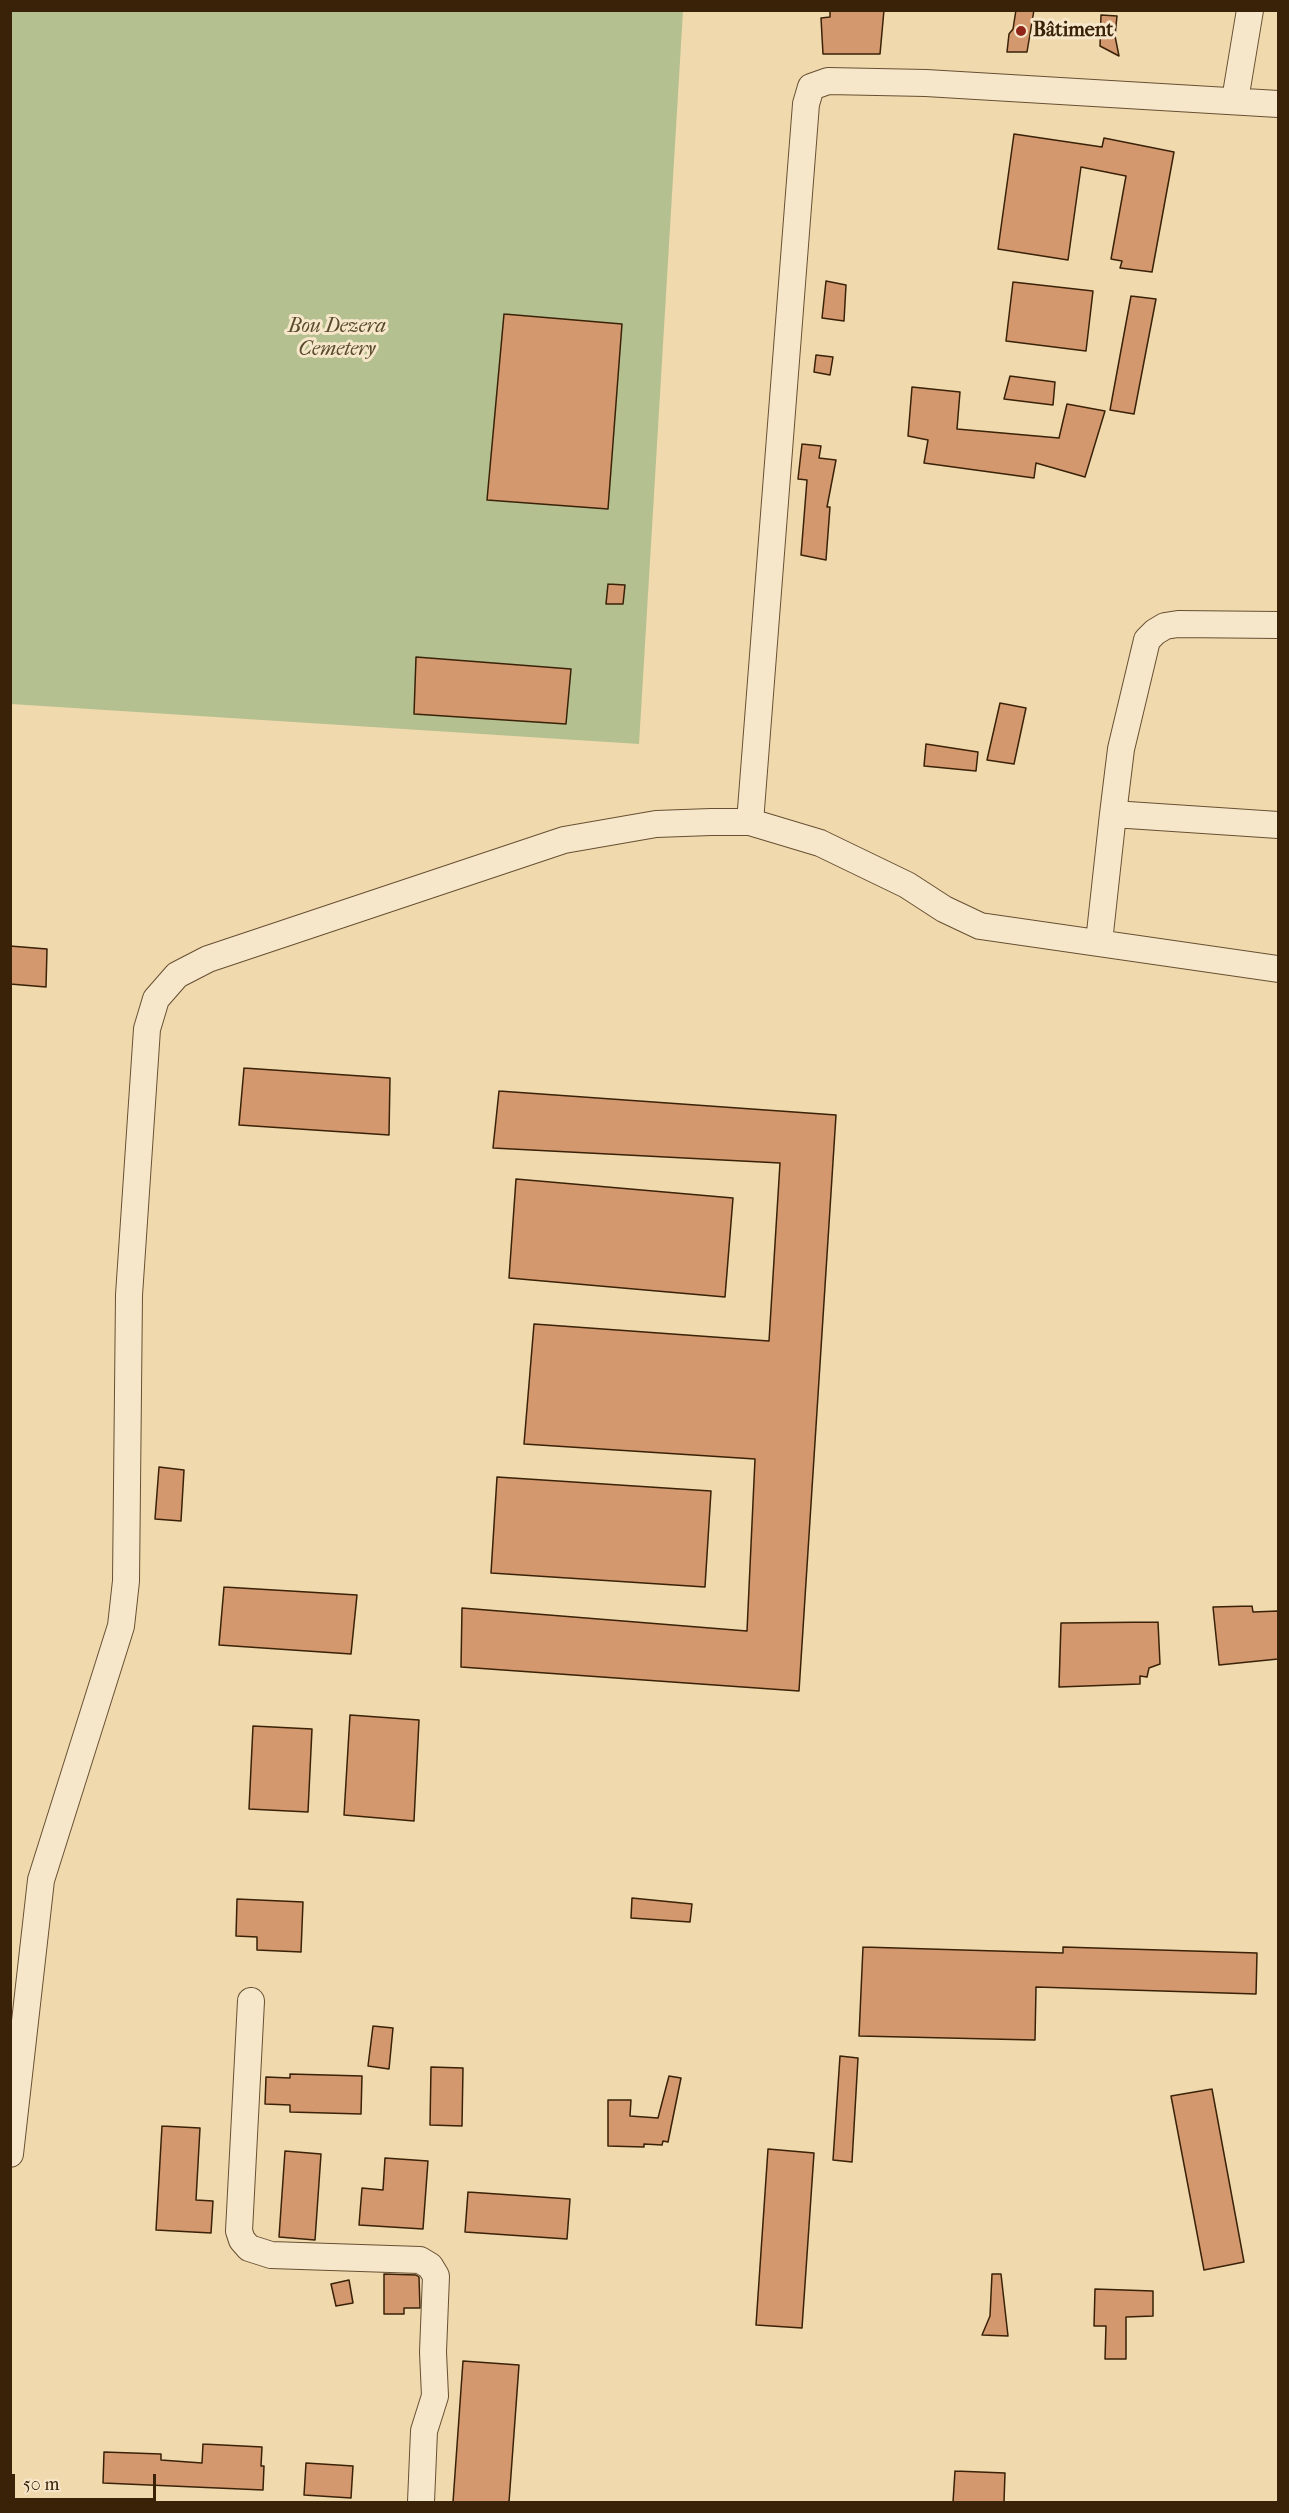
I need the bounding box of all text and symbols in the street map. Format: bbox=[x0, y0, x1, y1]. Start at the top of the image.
place label: Bâtiment bbox=[1033, 19, 1113, 43]
marker: Bâtiment bbox=[1014, 24, 1028, 38]
park label: Bou Dezera Cemetery bbox=[288, 315, 386, 362]
scale bar bbox=[15, 2462, 159, 2500]
text: 50 m bbox=[23, 2474, 59, 2495]

